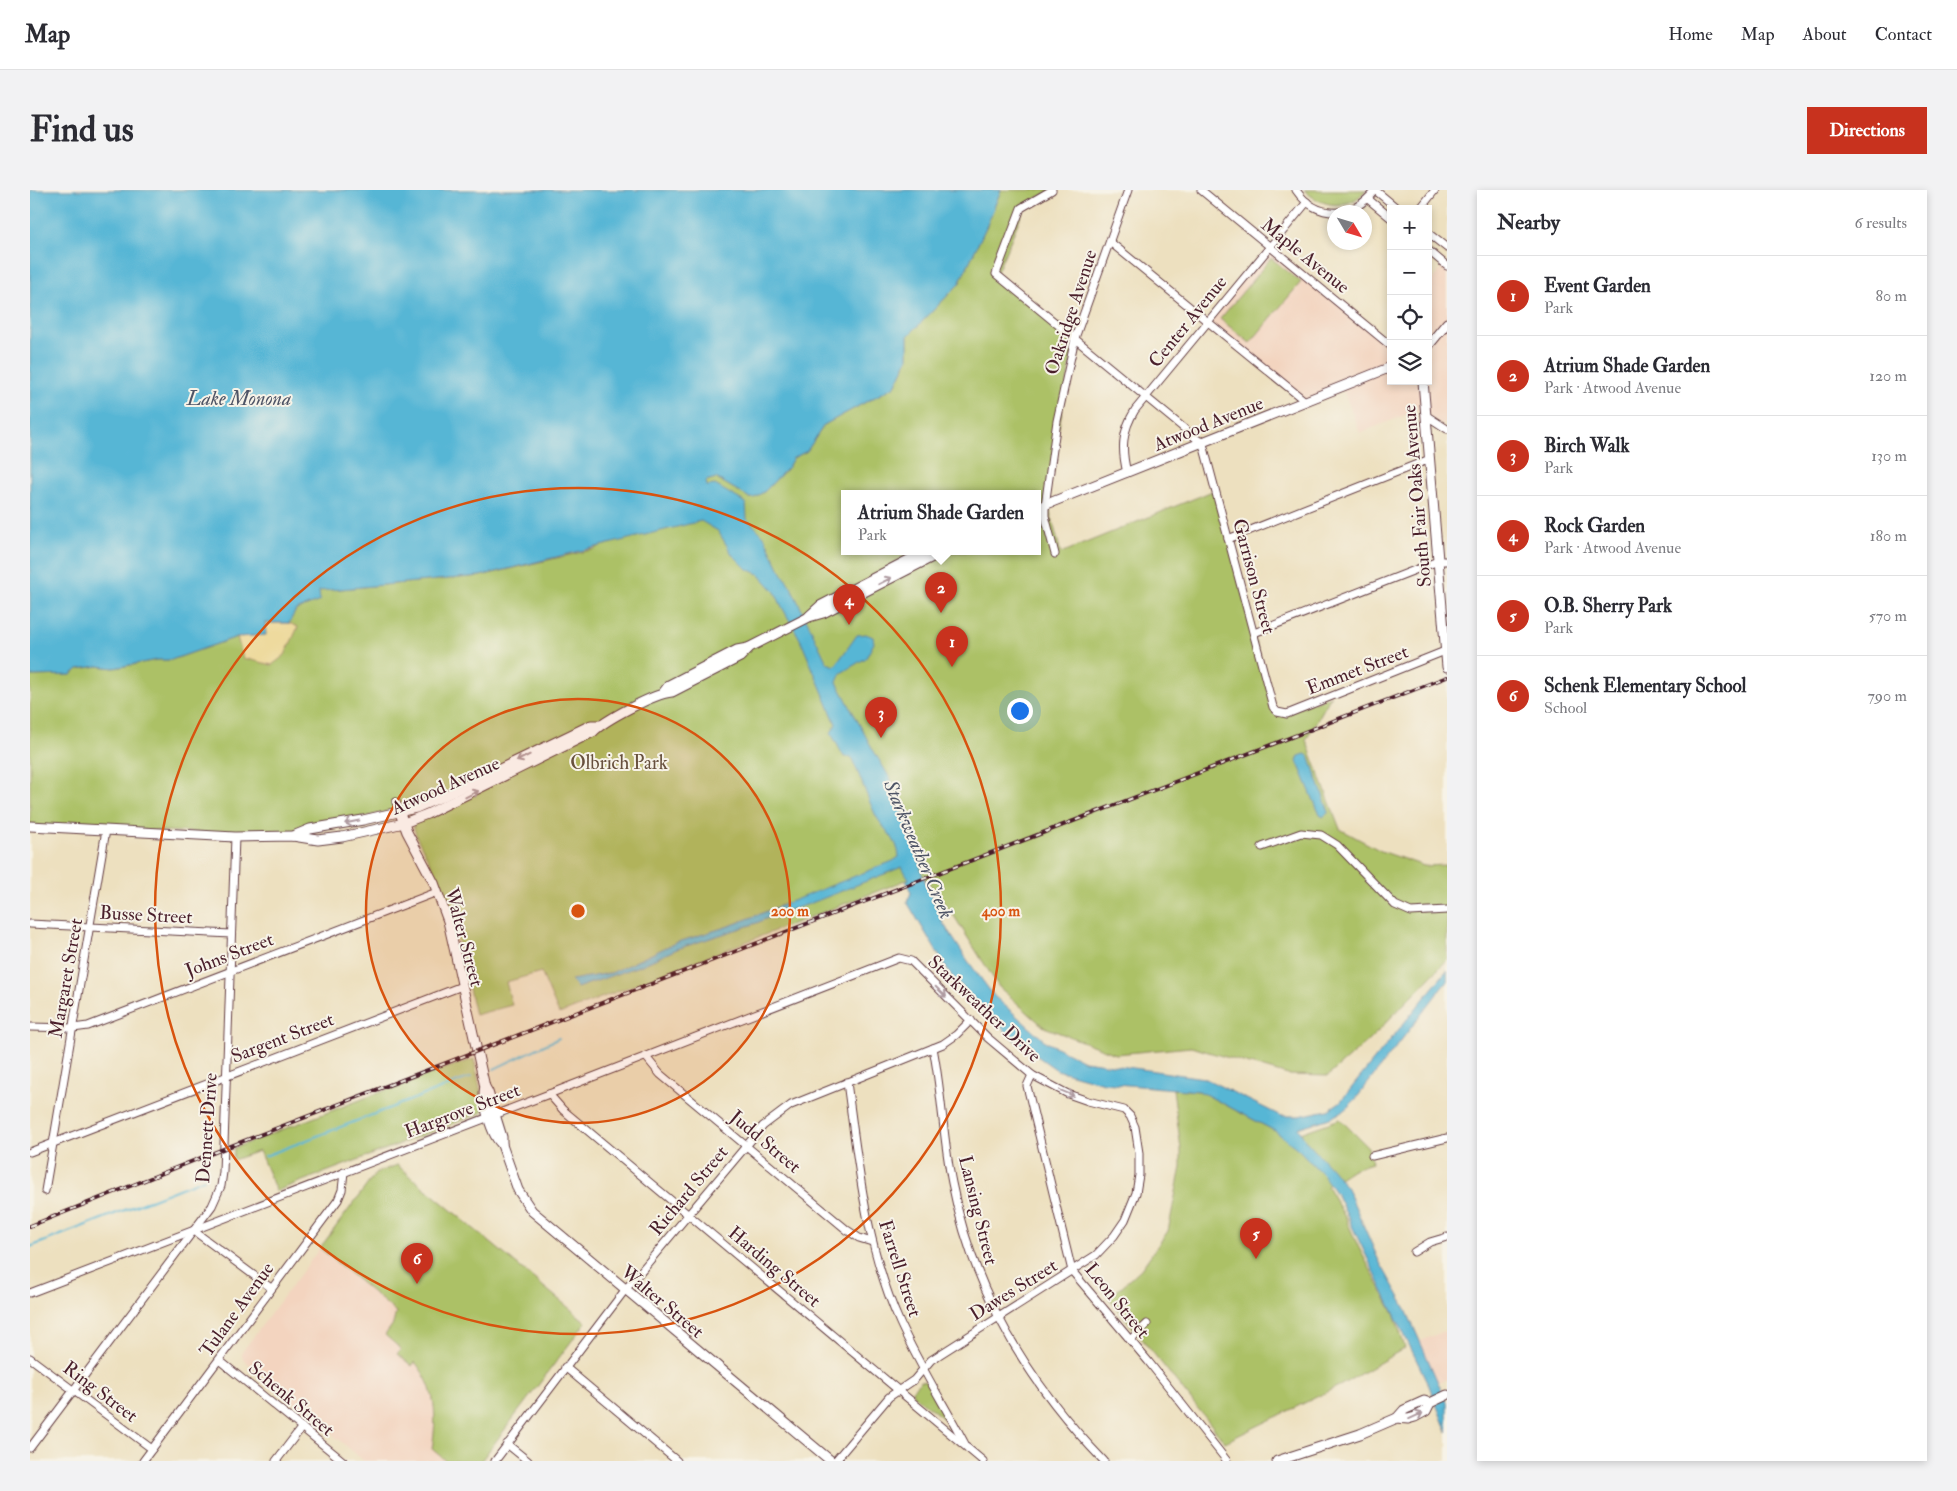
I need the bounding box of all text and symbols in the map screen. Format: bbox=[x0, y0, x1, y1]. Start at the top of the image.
text: Map bbox=[25, 19, 70, 50]
text: Home bbox=[1668, 23, 1713, 46]
text: Map bbox=[1741, 23, 1775, 46]
text: About bbox=[1803, 23, 1847, 46]
text: Contact bbox=[1875, 23, 1932, 46]
button: Directions bbox=[1807, 107, 1927, 154]
text: Find us bbox=[30, 108, 134, 152]
north arrow bbox=[1327, 205, 1372, 250]
map controls bbox=[1387, 205, 1432, 385]
button: + bbox=[1387, 205, 1432, 250]
text: Nearby bbox=[1497, 209, 1560, 236]
street label: Maple Avenue bbox=[1255, 213, 1355, 300]
text: 6 results bbox=[1855, 213, 1907, 233]
street label: Oakridge Avenue bbox=[1039, 247, 1102, 378]
button: − bbox=[1387, 250, 1432, 295]
street label: Center Avenue bbox=[1143, 271, 1232, 373]
text: Event Garden bbox=[1544, 274, 1651, 298]
text: 1 bbox=[1510, 286, 1516, 306]
text: 80 m bbox=[1876, 286, 1907, 306]
button: locate bbox=[1387, 295, 1432, 340]
text: Park bbox=[1544, 298, 1573, 318]
button: layers bbox=[1387, 340, 1432, 385]
text: Atrium Shade Garden bbox=[1544, 354, 1710, 378]
text: 2 bbox=[1509, 366, 1517, 386]
text: 120 m bbox=[1869, 366, 1907, 386]
text: Park · Atwood Avenue bbox=[1544, 378, 1681, 398]
water label: Lake Monona bbox=[186, 386, 291, 411]
street label: Atwood Avenue bbox=[1149, 391, 1267, 457]
street label: South Fair Oaks Avenue bbox=[1397, 404, 1437, 588]
text: Birch Walk bbox=[1544, 434, 1630, 458]
text: 3 bbox=[1510, 446, 1516, 466]
text: 130 m bbox=[1871, 446, 1907, 466]
text: Park bbox=[1544, 458, 1573, 478]
popup bbox=[841, 490, 1041, 555]
text: Atrium Shade Garden bbox=[858, 501, 1024, 525]
text: Rock Garden bbox=[1544, 514, 1645, 538]
street label: Garrison Street bbox=[1227, 516, 1281, 636]
text: Park bbox=[858, 525, 887, 545]
text: 4 bbox=[1509, 526, 1517, 546]
text: 180 m bbox=[1870, 526, 1907, 546]
text: Park · Atwood Avenue bbox=[1544, 538, 1681, 558]
pin: 2 bbox=[925, 572, 957, 613]
one-way arrow bbox=[877, 576, 892, 586]
pin: 4 bbox=[833, 584, 865, 625]
text: O.B. Sherry Park bbox=[1544, 594, 1672, 618]
text: 5 bbox=[1509, 606, 1517, 626]
text: 570 m bbox=[1869, 606, 1907, 626]
text: Park bbox=[1544, 618, 1573, 638]
pin: 1 bbox=[936, 626, 968, 667]
street label: Emmet Street bbox=[1303, 640, 1412, 700]
text: Schenk Elementary School bbox=[1544, 674, 1746, 698]
text: 6 bbox=[1509, 686, 1517, 706]
text: 790 m bbox=[1867, 686, 1907, 706]
pin: 3 bbox=[865, 697, 897, 738]
your location bbox=[1007, 698, 1033, 724]
text: School bbox=[1544, 698, 1587, 718]
street label: Atwood Avenue bbox=[386, 751, 504, 821]
park label: Olbrich Park bbox=[570, 751, 668, 775]
one-way arrow bbox=[516, 753, 531, 763]
water label: Starkweather Creek bbox=[878, 775, 959, 922]
one-way arrow bbox=[464, 789, 479, 799]
one-way arrow bbox=[345, 818, 361, 828]
street label: Walter Street bbox=[439, 884, 489, 989]
street label: Busse Street bbox=[99, 901, 193, 929]
centre of rings bbox=[569, 902, 587, 920]
text: 200 m bbox=[771, 902, 809, 921]
text: 400 m bbox=[981, 902, 1020, 921]
street label: Margaret Street bbox=[44, 916, 88, 1040]
street label: Johns Street bbox=[181, 927, 277, 983]
street label: Starkweather Drive bbox=[923, 950, 1046, 1067]
one-way arrow bbox=[935, 985, 947, 997]
street label: Sargent Street bbox=[227, 1007, 337, 1069]
street label: Dennett Drive bbox=[191, 1072, 223, 1184]
street label: Hargrove Street bbox=[401, 1078, 523, 1144]
one-way arrow bbox=[1059, 1089, 1074, 1098]
street label: Judd Street bbox=[724, 1104, 806, 1178]
street label: Richard Street bbox=[644, 1141, 733, 1241]
street label: Lansing Street bbox=[953, 1153, 1003, 1267]
street label: Farrell Street bbox=[873, 1217, 927, 1320]
pin: 5 bbox=[1240, 1218, 1272, 1259]
street label: Harding Street bbox=[723, 1221, 826, 1313]
pin: 6 bbox=[401, 1243, 433, 1284]
street label: Dawes Street bbox=[965, 1253, 1062, 1326]
street label: Tulane Avenue bbox=[194, 1257, 279, 1362]
street label: Leon Street bbox=[1079, 1258, 1155, 1343]
street label: Walter Street bbox=[615, 1259, 709, 1343]
street label: Ring Street bbox=[58, 1356, 143, 1428]
street label: Schenk Street bbox=[243, 1356, 339, 1442]
one-way arrow bbox=[1408, 1410, 1423, 1420]

